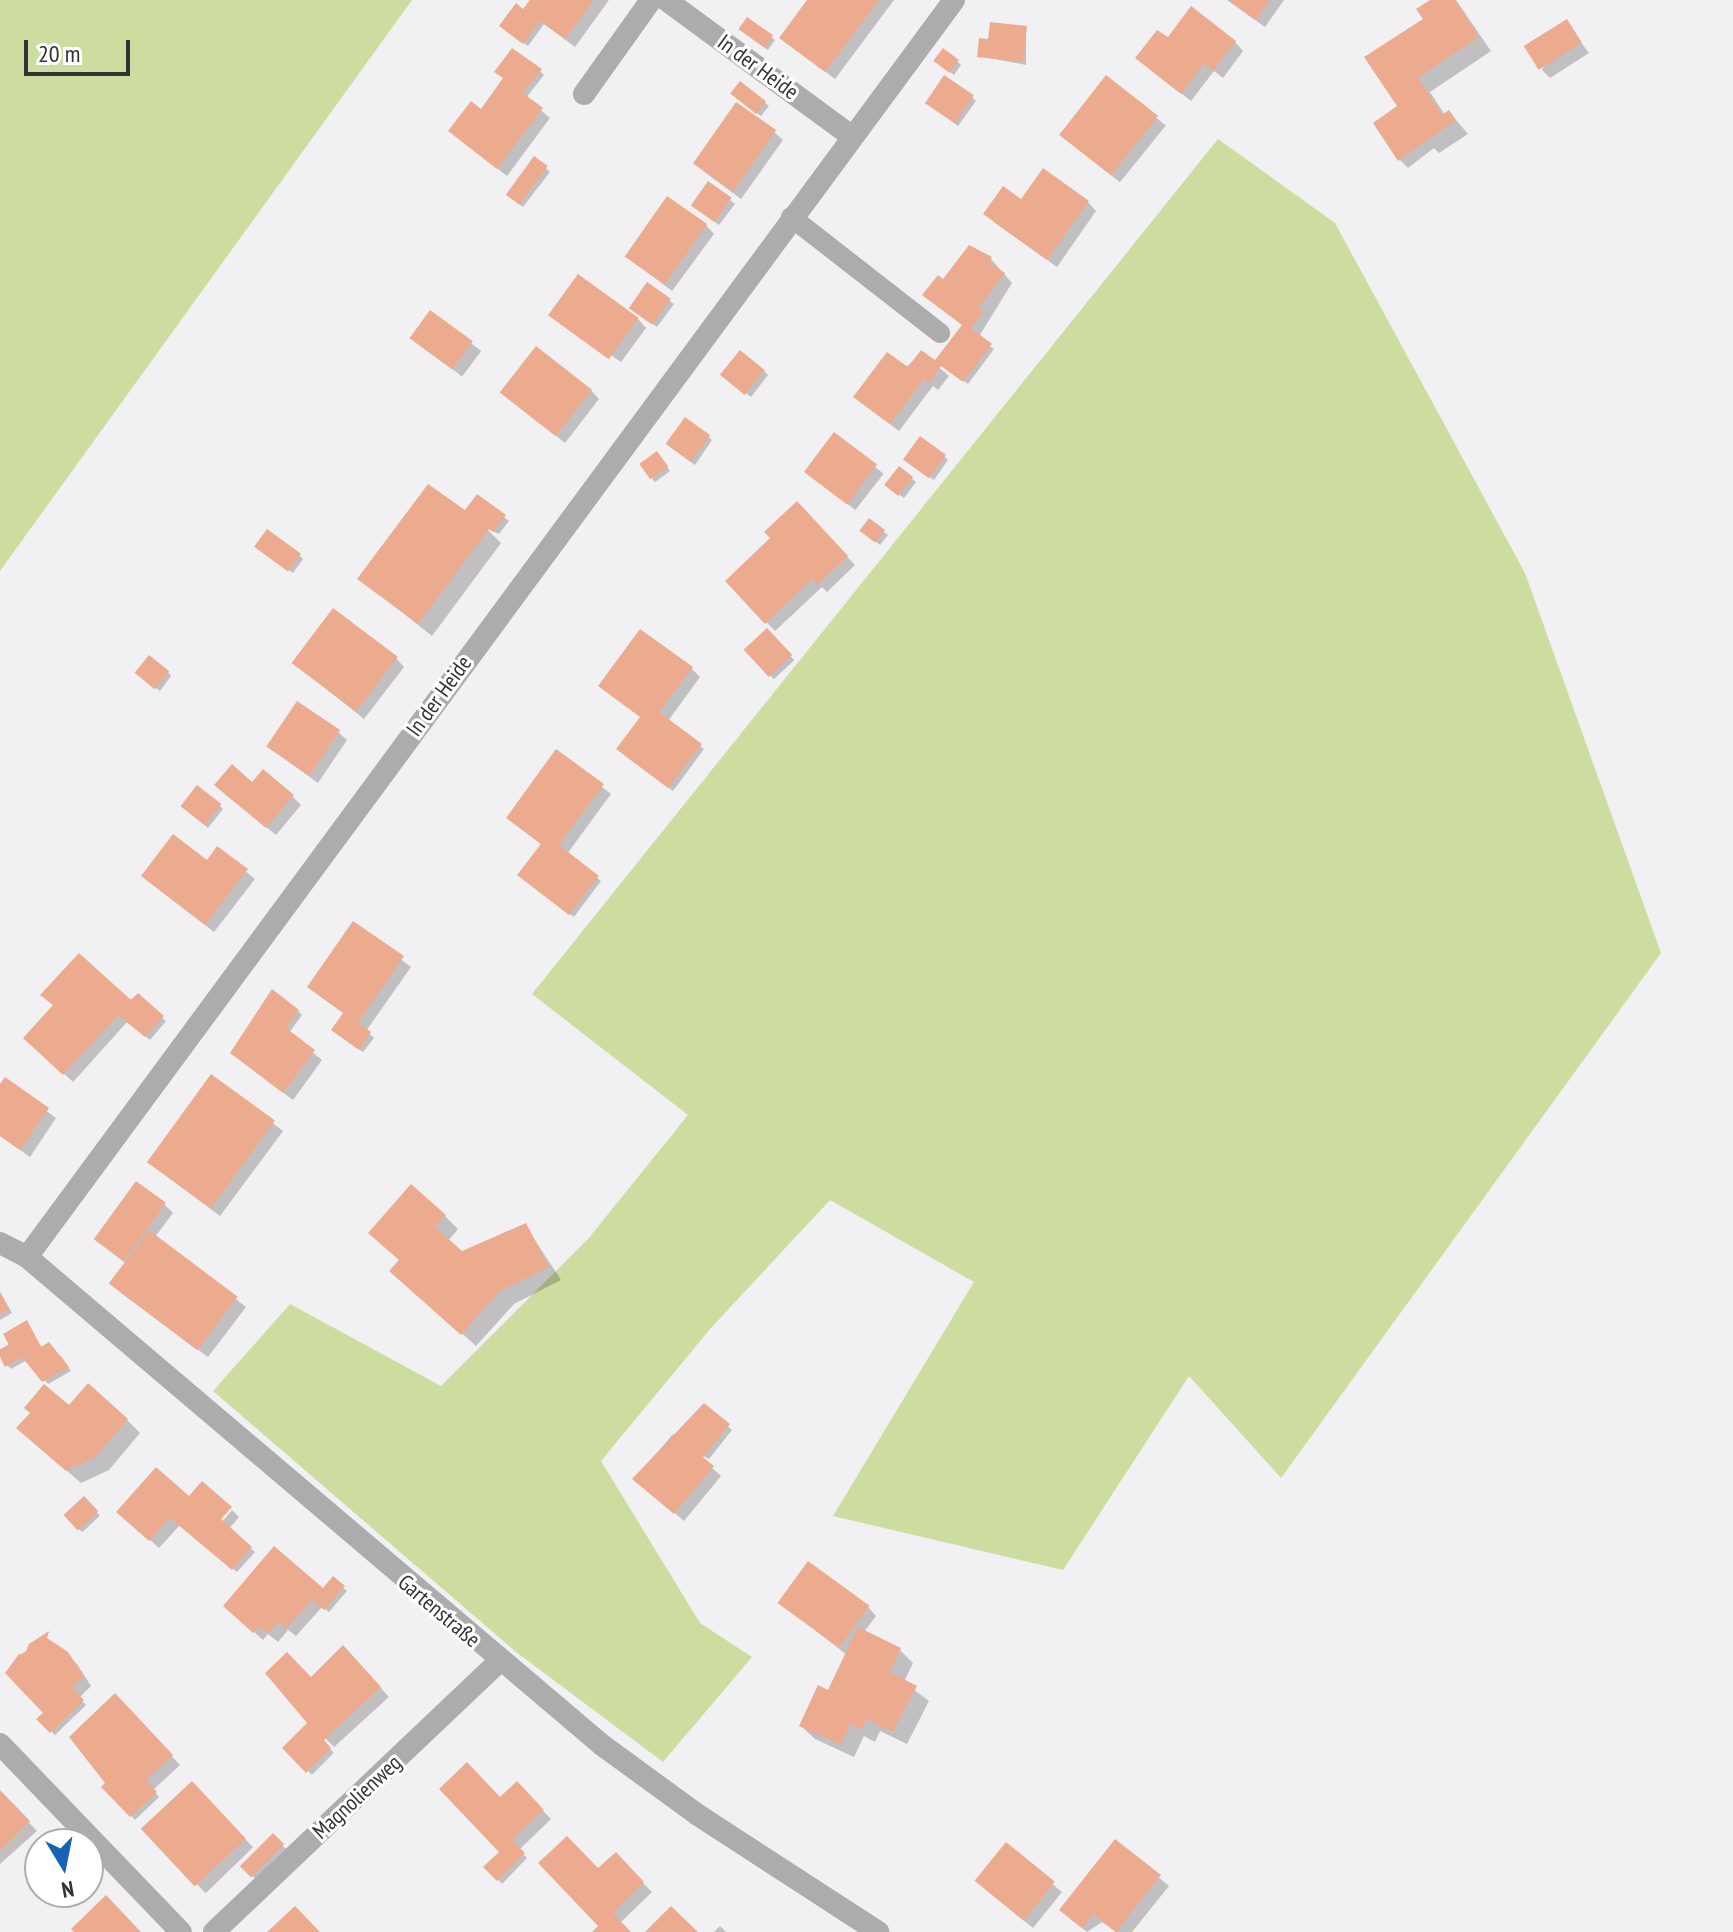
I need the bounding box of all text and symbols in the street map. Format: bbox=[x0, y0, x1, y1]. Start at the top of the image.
scale bar bbox=[28, 24, 134, 74]
street label: In der Heide bbox=[713, 29, 803, 105]
text: 20 m bbox=[38, 38, 80, 69]
street label: In der Heide bbox=[401, 651, 477, 741]
street label: Gartenstraße bbox=[393, 1569, 485, 1653]
street label: Magnolienweg bbox=[307, 1749, 407, 1845]
north arrow bbox=[24, 1828, 104, 1908]
text: N bbox=[60, 1875, 76, 1904]

